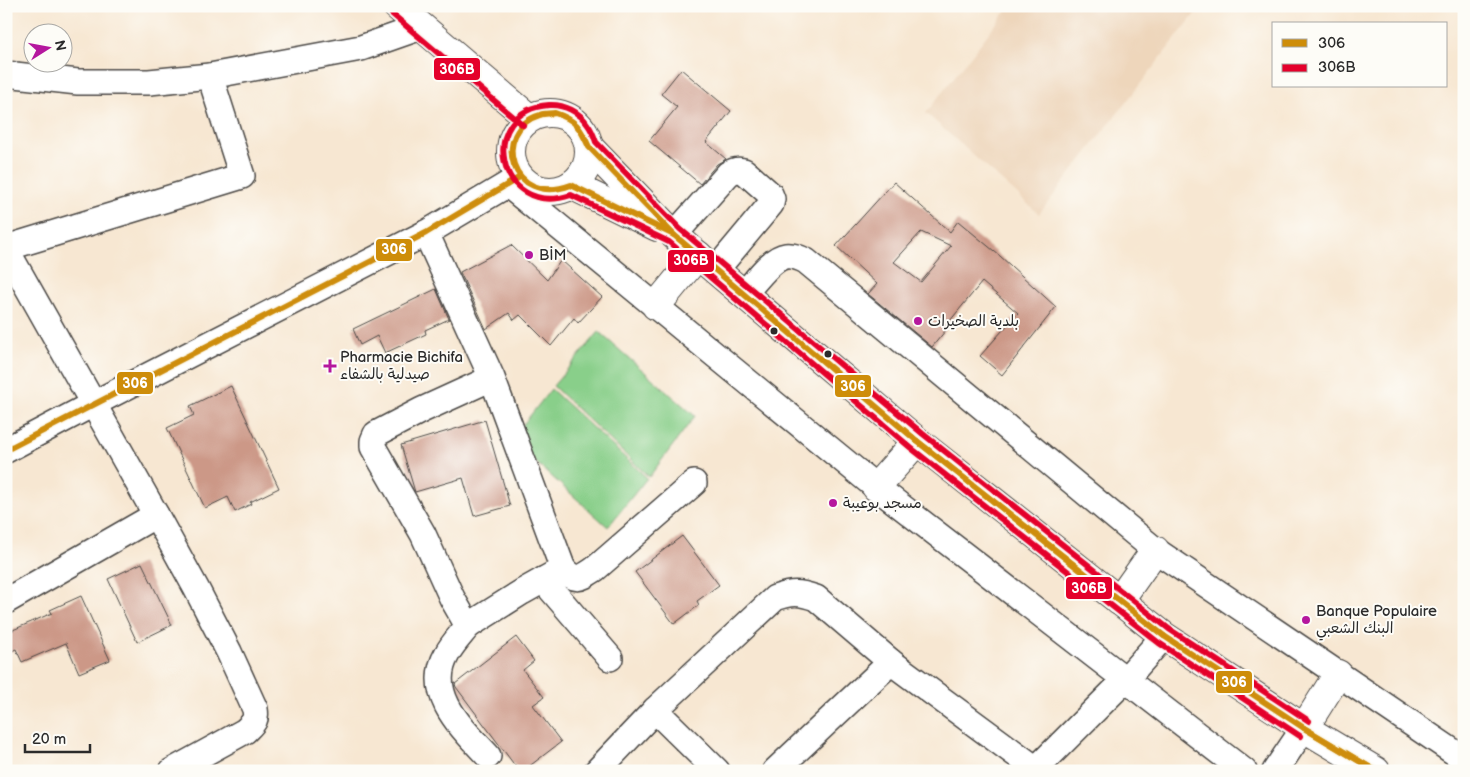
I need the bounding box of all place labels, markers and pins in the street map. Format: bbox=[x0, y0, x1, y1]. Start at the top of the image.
place label: BİM bbox=[539, 246, 567, 265]
marker: BİM bbox=[523, 249, 535, 261]
place label: بلدية الصخيرات bbox=[928, 312, 1019, 331]
marker: بلدية الصخيرات bbox=[912, 315, 924, 327]
unlabelled marker bbox=[769, 326, 779, 336]
place label: Pharmacie Bichifa صيدلية بالشفاء bbox=[340, 348, 463, 384]
unlabelled marker bbox=[823, 349, 833, 359]
marker: Pharmacie Bichifa صيدلية بالشفاء bbox=[324, 360, 336, 372]
place label: مسجد بوعيبة bbox=[843, 494, 922, 513]
marker: مسجد بوعيبة bbox=[827, 497, 839, 509]
place label: Banque Populaire البنك الشعبي bbox=[1316, 602, 1437, 641]
marker: Banque Populaire البنك الشعبي bbox=[1300, 614, 1312, 626]

